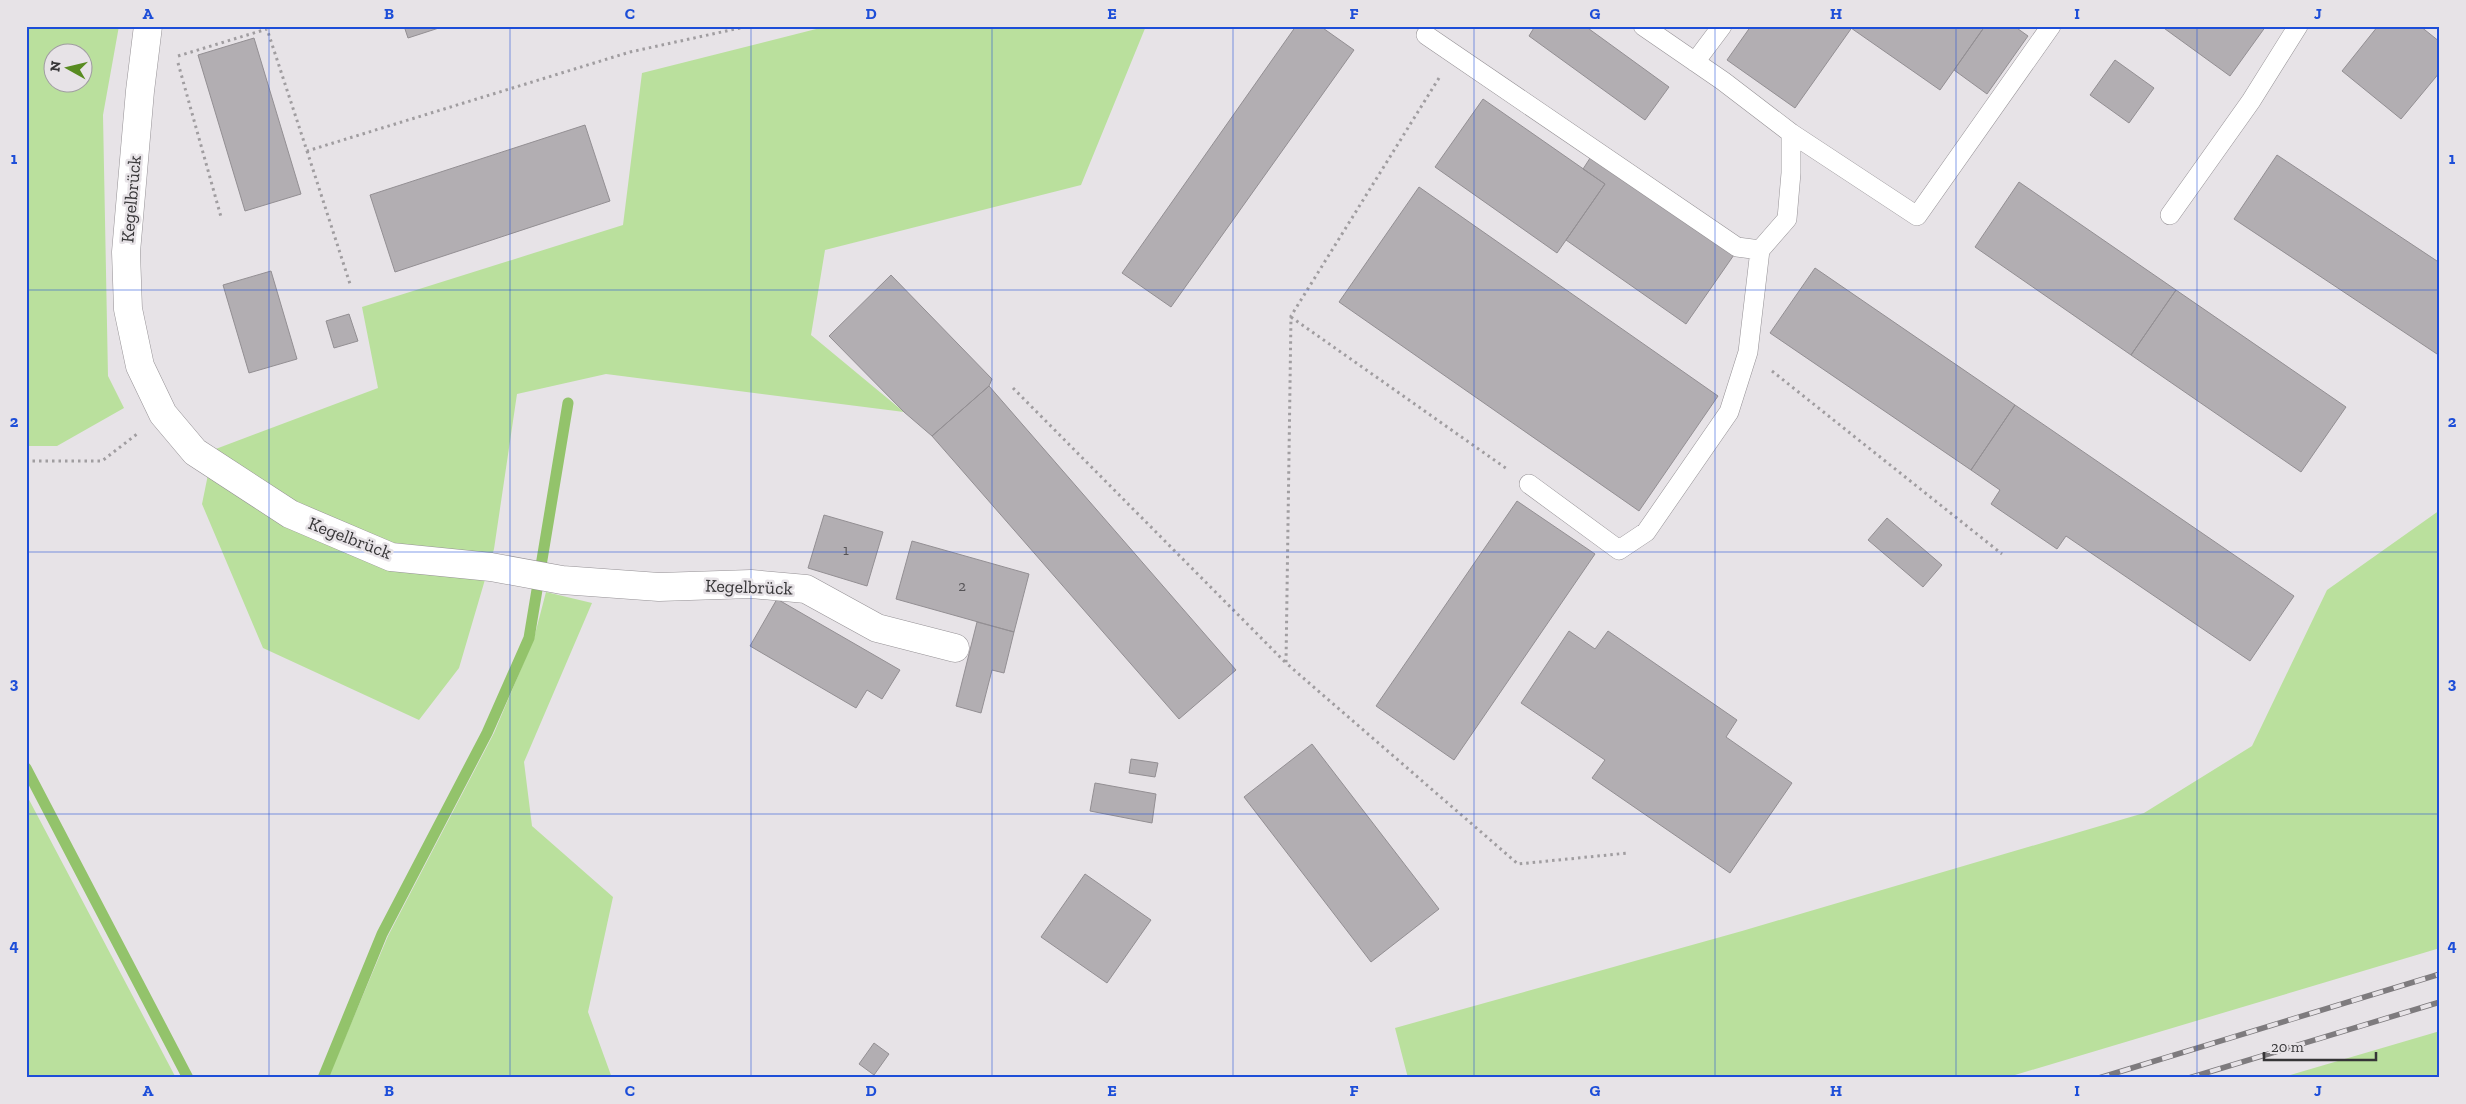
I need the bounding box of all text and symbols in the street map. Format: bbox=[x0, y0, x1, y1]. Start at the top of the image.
text: A bbox=[143, 4, 154, 23]
text: B bbox=[384, 4, 394, 23]
text: C bbox=[625, 4, 635, 23]
text: D bbox=[865, 4, 877, 23]
text: E bbox=[1107, 4, 1117, 23]
text: F bbox=[1349, 4, 1359, 23]
text: G bbox=[1590, 4, 1601, 23]
text: H bbox=[1830, 4, 1842, 23]
text: I bbox=[2074, 4, 2080, 23]
text: J bbox=[2314, 4, 2322, 23]
north arrow bbox=[42, 42, 92, 92]
text: N bbox=[46, 59, 65, 73]
text: 1 bbox=[11, 149, 18, 168]
text: 1 bbox=[2449, 149, 2456, 168]
street label: Kegelbrück bbox=[116, 154, 146, 244]
text: 2 bbox=[10, 412, 19, 431]
text: 2 bbox=[2448, 412, 2457, 431]
street label: Kegelbrück bbox=[305, 512, 395, 564]
house number: 1 bbox=[843, 541, 849, 559]
street label: Kegelbrück bbox=[705, 574, 794, 600]
house number: 2 bbox=[958, 577, 966, 595]
text: 3 bbox=[10, 674, 19, 693]
text: 3 bbox=[2448, 674, 2457, 693]
text: 4 bbox=[9, 936, 19, 955]
text: 4 bbox=[2447, 936, 2457, 955]
scale bar bbox=[2264, 1029, 2376, 1061]
text: 20 m bbox=[2271, 1038, 2304, 1056]
text: A bbox=[143, 1081, 154, 1100]
text: B bbox=[384, 1081, 394, 1100]
text: C bbox=[625, 1081, 635, 1100]
text: D bbox=[865, 1081, 877, 1100]
text: E bbox=[1107, 1081, 1117, 1100]
text: F bbox=[1349, 1081, 1359, 1100]
text: G bbox=[1590, 1081, 1601, 1100]
text: H bbox=[1830, 1081, 1842, 1100]
text: I bbox=[2074, 1081, 2080, 1100]
text: J bbox=[2314, 1081, 2322, 1100]

